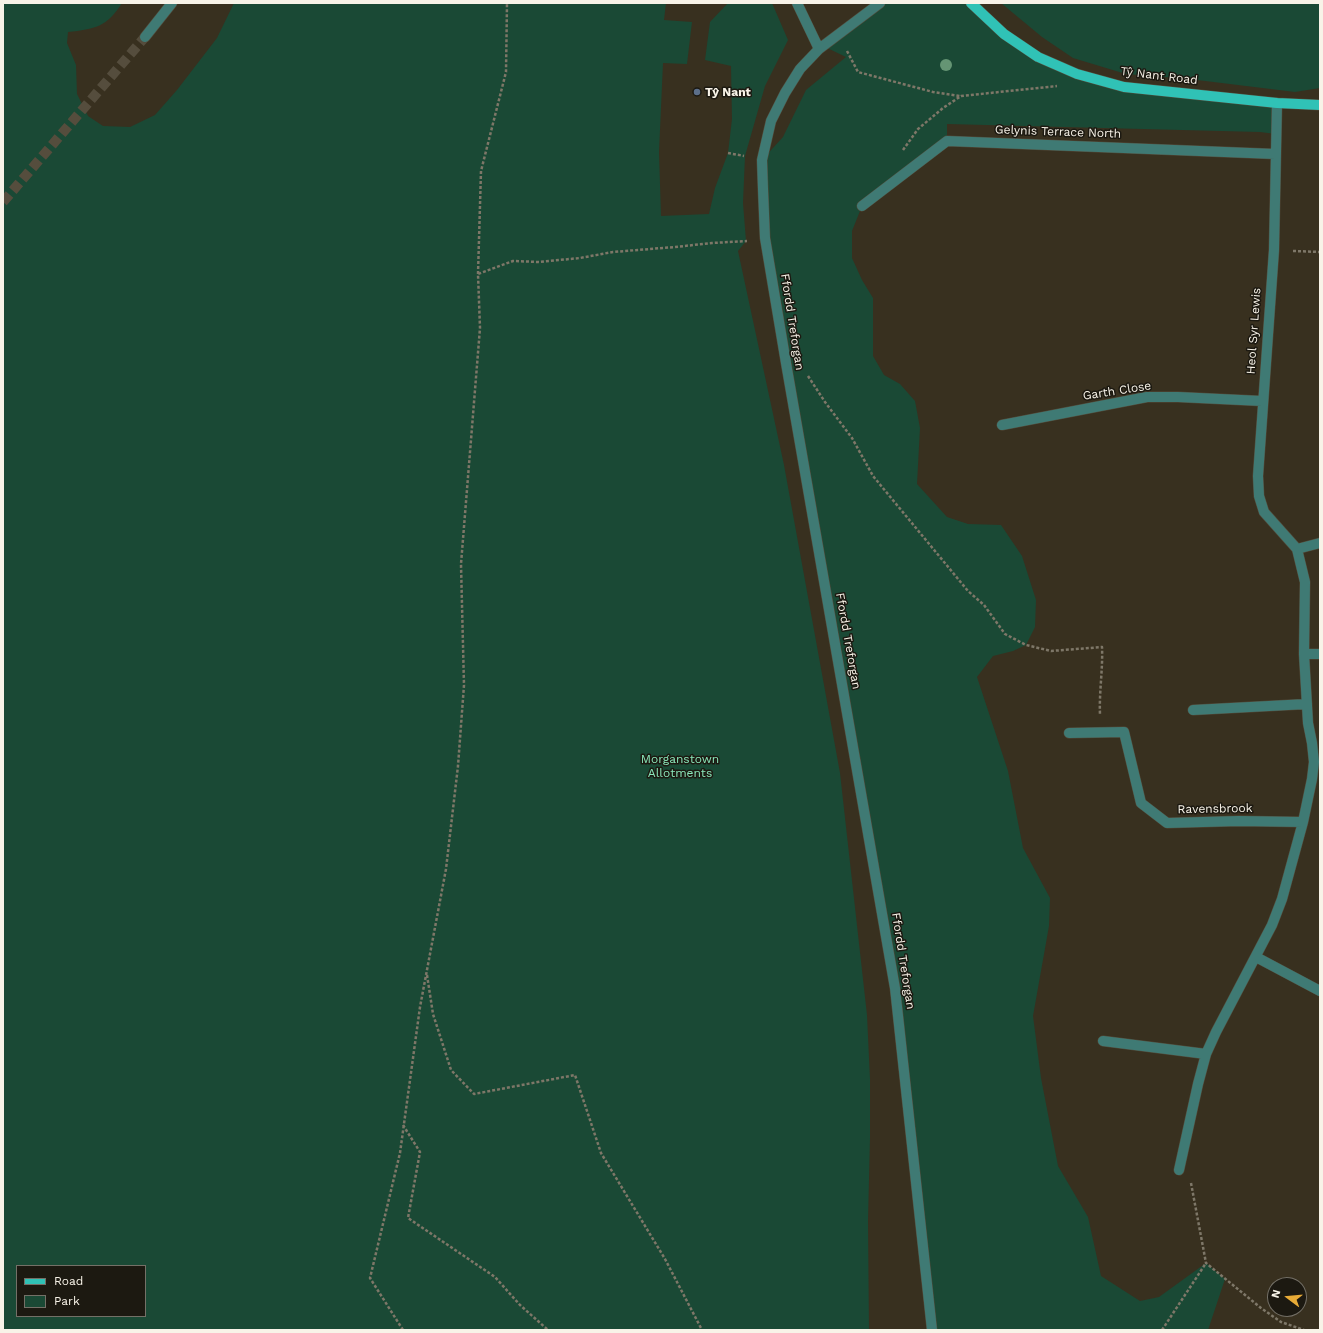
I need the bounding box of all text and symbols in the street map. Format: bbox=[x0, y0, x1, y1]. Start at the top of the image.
street label: Tŷ Nant Road bbox=[1120, 64, 1198, 88]
place label: Tŷ Nant bbox=[705, 85, 751, 99]
marker: Tŷ Nant bbox=[692, 87, 702, 97]
street label: Gelynis Terrace North bbox=[995, 123, 1121, 141]
street label: Ffordd Treforgan bbox=[777, 273, 807, 371]
street label: Heol Syr Lewis bbox=[1244, 287, 1264, 375]
street label: Garth Close bbox=[1082, 378, 1152, 404]
street label: Ffordd Treforgan bbox=[832, 592, 864, 690]
park label: Morganstown Allotments bbox=[641, 752, 719, 780]
street label: Ravensbrook bbox=[1177, 801, 1253, 817]
street label: Ffordd Treforgan bbox=[888, 912, 918, 1010]
legend bbox=[16, 1265, 146, 1317]
text: Road bbox=[54, 1274, 83, 1288]
north arrow bbox=[1267, 1277, 1307, 1317]
text: N bbox=[1269, 1288, 1283, 1300]
text: Park bbox=[54, 1294, 80, 1308]

